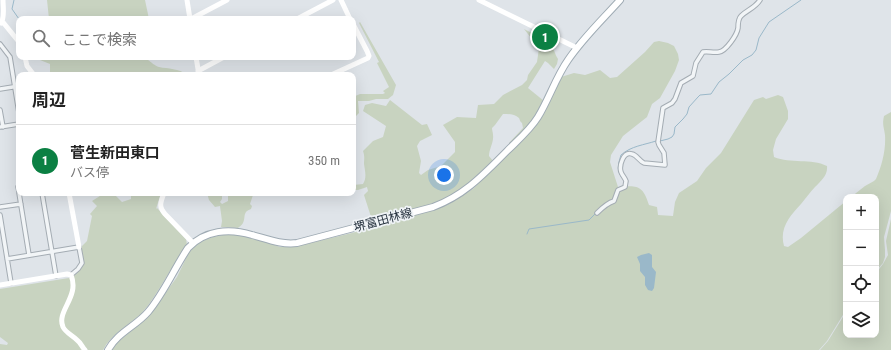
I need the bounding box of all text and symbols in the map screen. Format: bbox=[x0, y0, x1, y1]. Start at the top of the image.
search box bbox=[16, 16, 356, 60]
pin: 1 bbox=[532, 22, 558, 52]
icon: search bbox=[30, 27, 52, 49]
text: ここで検索 bbox=[62, 31, 137, 49]
text: 周辺 bbox=[32, 90, 66, 110]
text: 菅生新田東口 bbox=[70, 144, 160, 162]
text: 1 bbox=[42, 153, 48, 168]
text: 350 m bbox=[308, 153, 340, 168]
text: バス停 bbox=[70, 165, 109, 180]
your location bbox=[434, 165, 454, 185]
map controls bbox=[843, 194, 879, 338]
button: + bbox=[843, 194, 879, 230]
street label: 堺富田林線 bbox=[352, 205, 414, 235]
button: − bbox=[843, 230, 879, 266]
button: locate bbox=[843, 266, 879, 302]
button: layers bbox=[843, 302, 879, 338]

